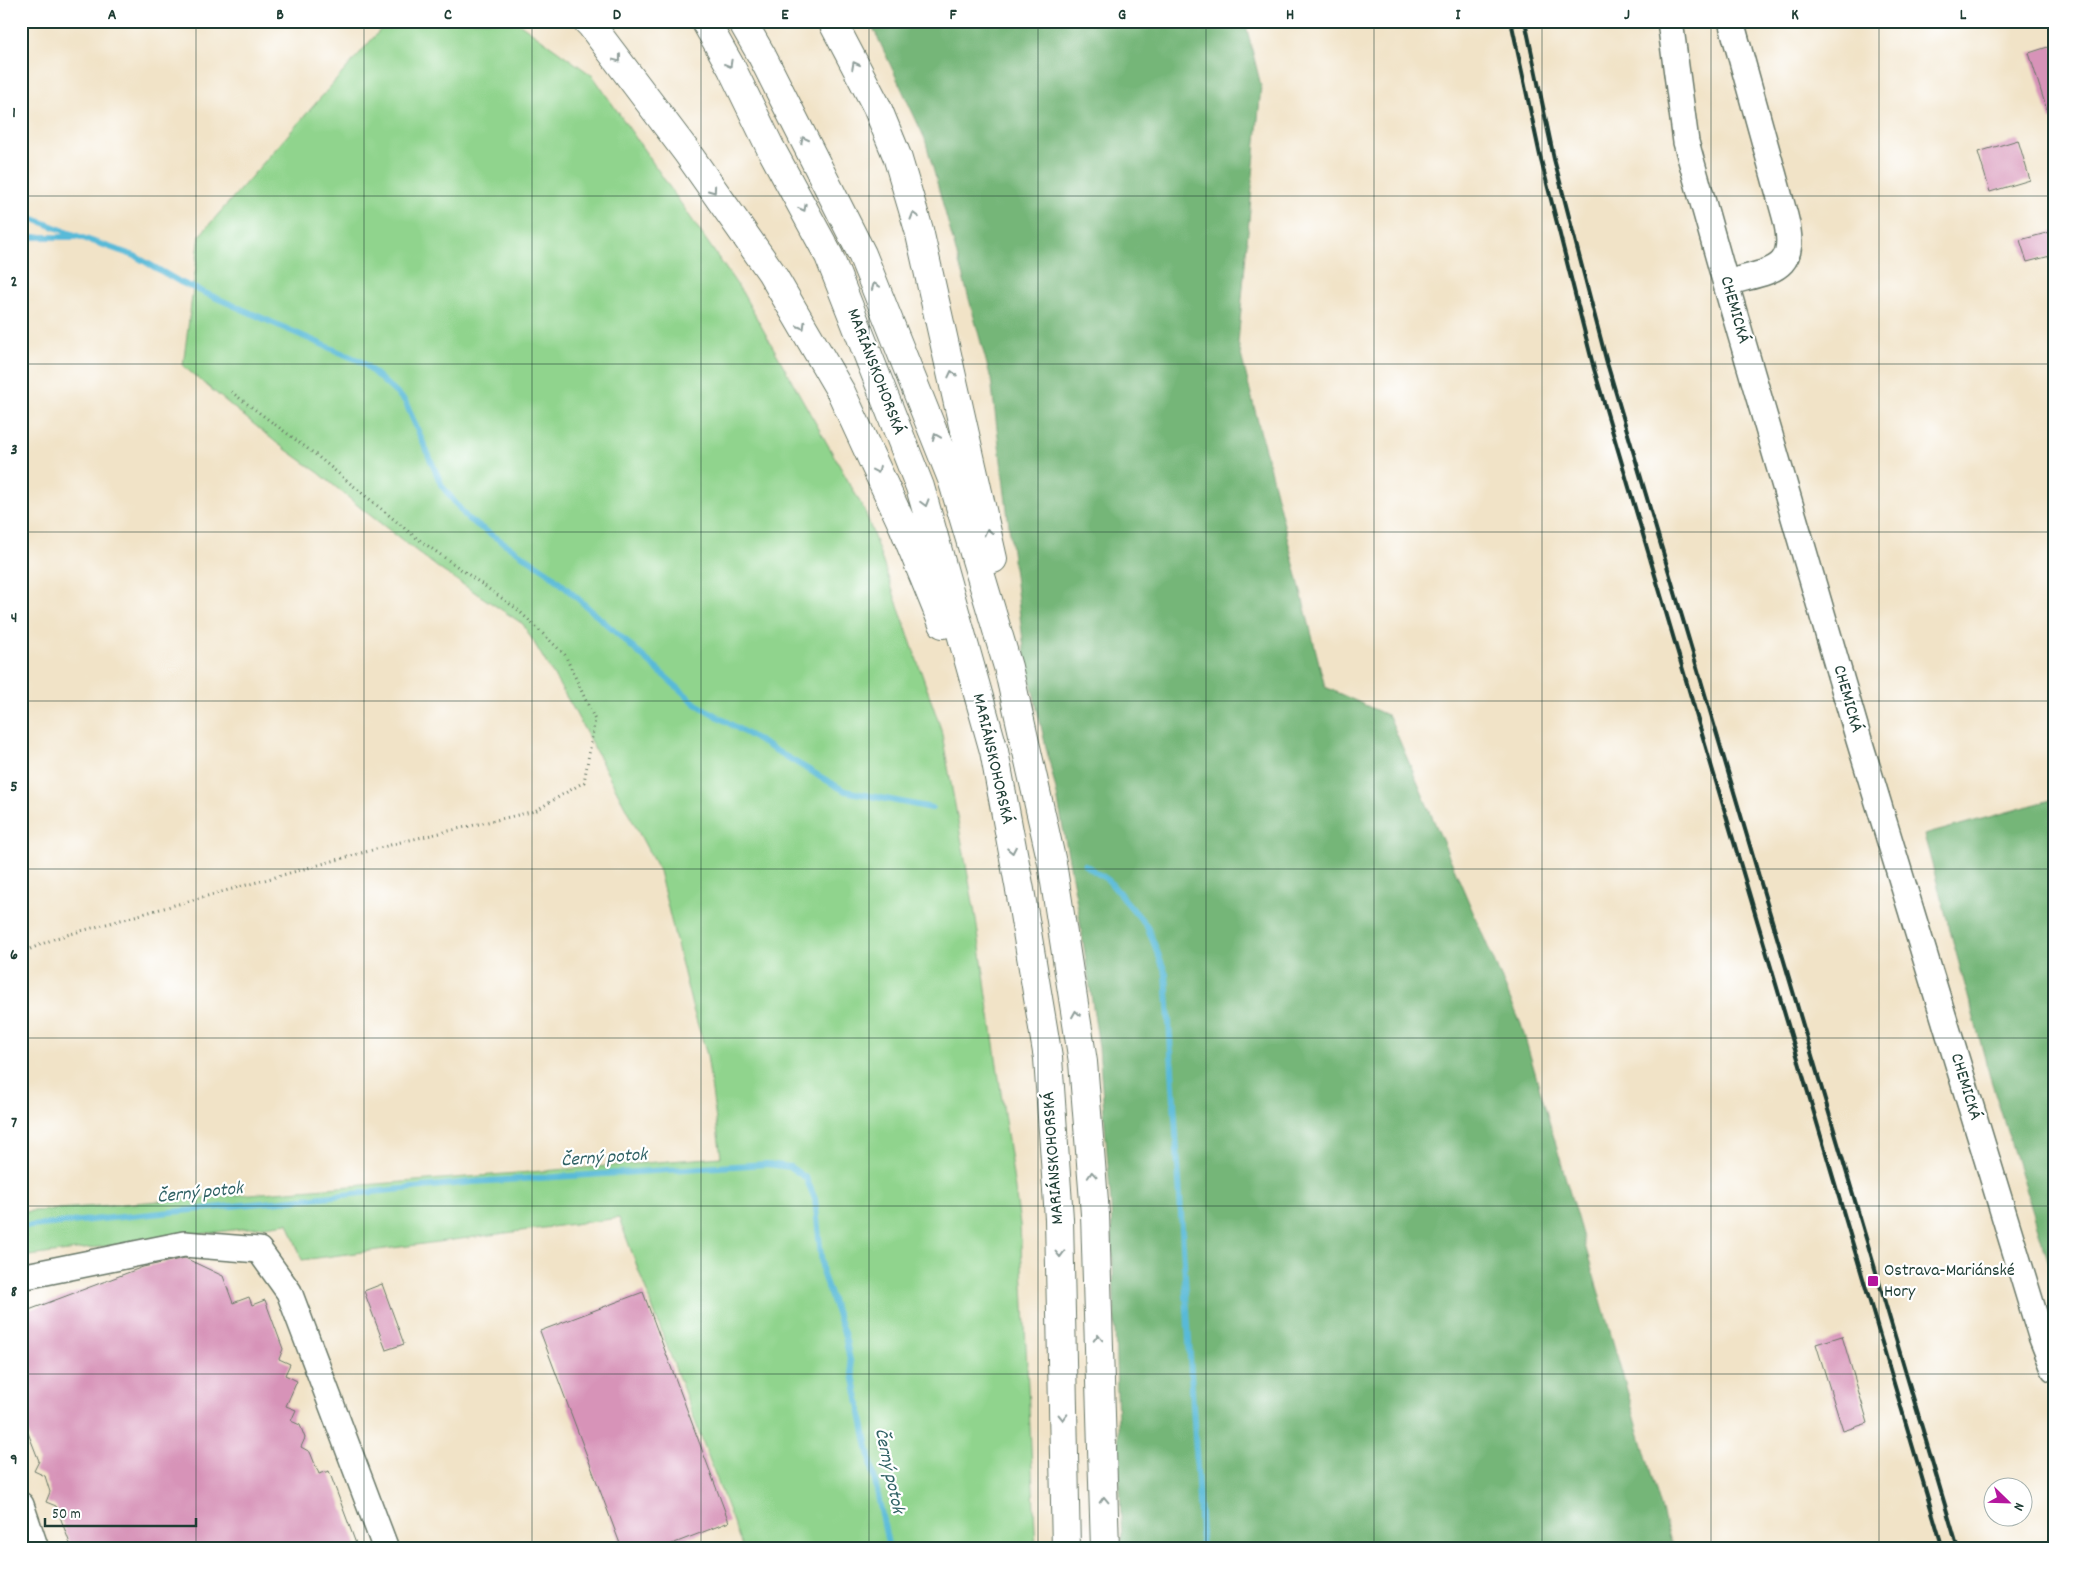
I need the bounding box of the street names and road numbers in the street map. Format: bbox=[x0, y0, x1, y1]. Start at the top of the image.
street label: CHEMICKÁ bbox=[1712, 273, 1756, 347]
street label: MARIÁNSKOHORSKÁ bbox=[839, 305, 911, 439]
street label: CHEMICKÁ bbox=[1825, 662, 1869, 736]
street label: MARIÁNSKOHORSKÁ bbox=[965, 691, 1019, 827]
street label: CHEMICKÁ bbox=[1943, 1050, 1987, 1124]
street label: MARIÁNSKOHORSKÁ bbox=[1037, 1091, 1071, 1225]

